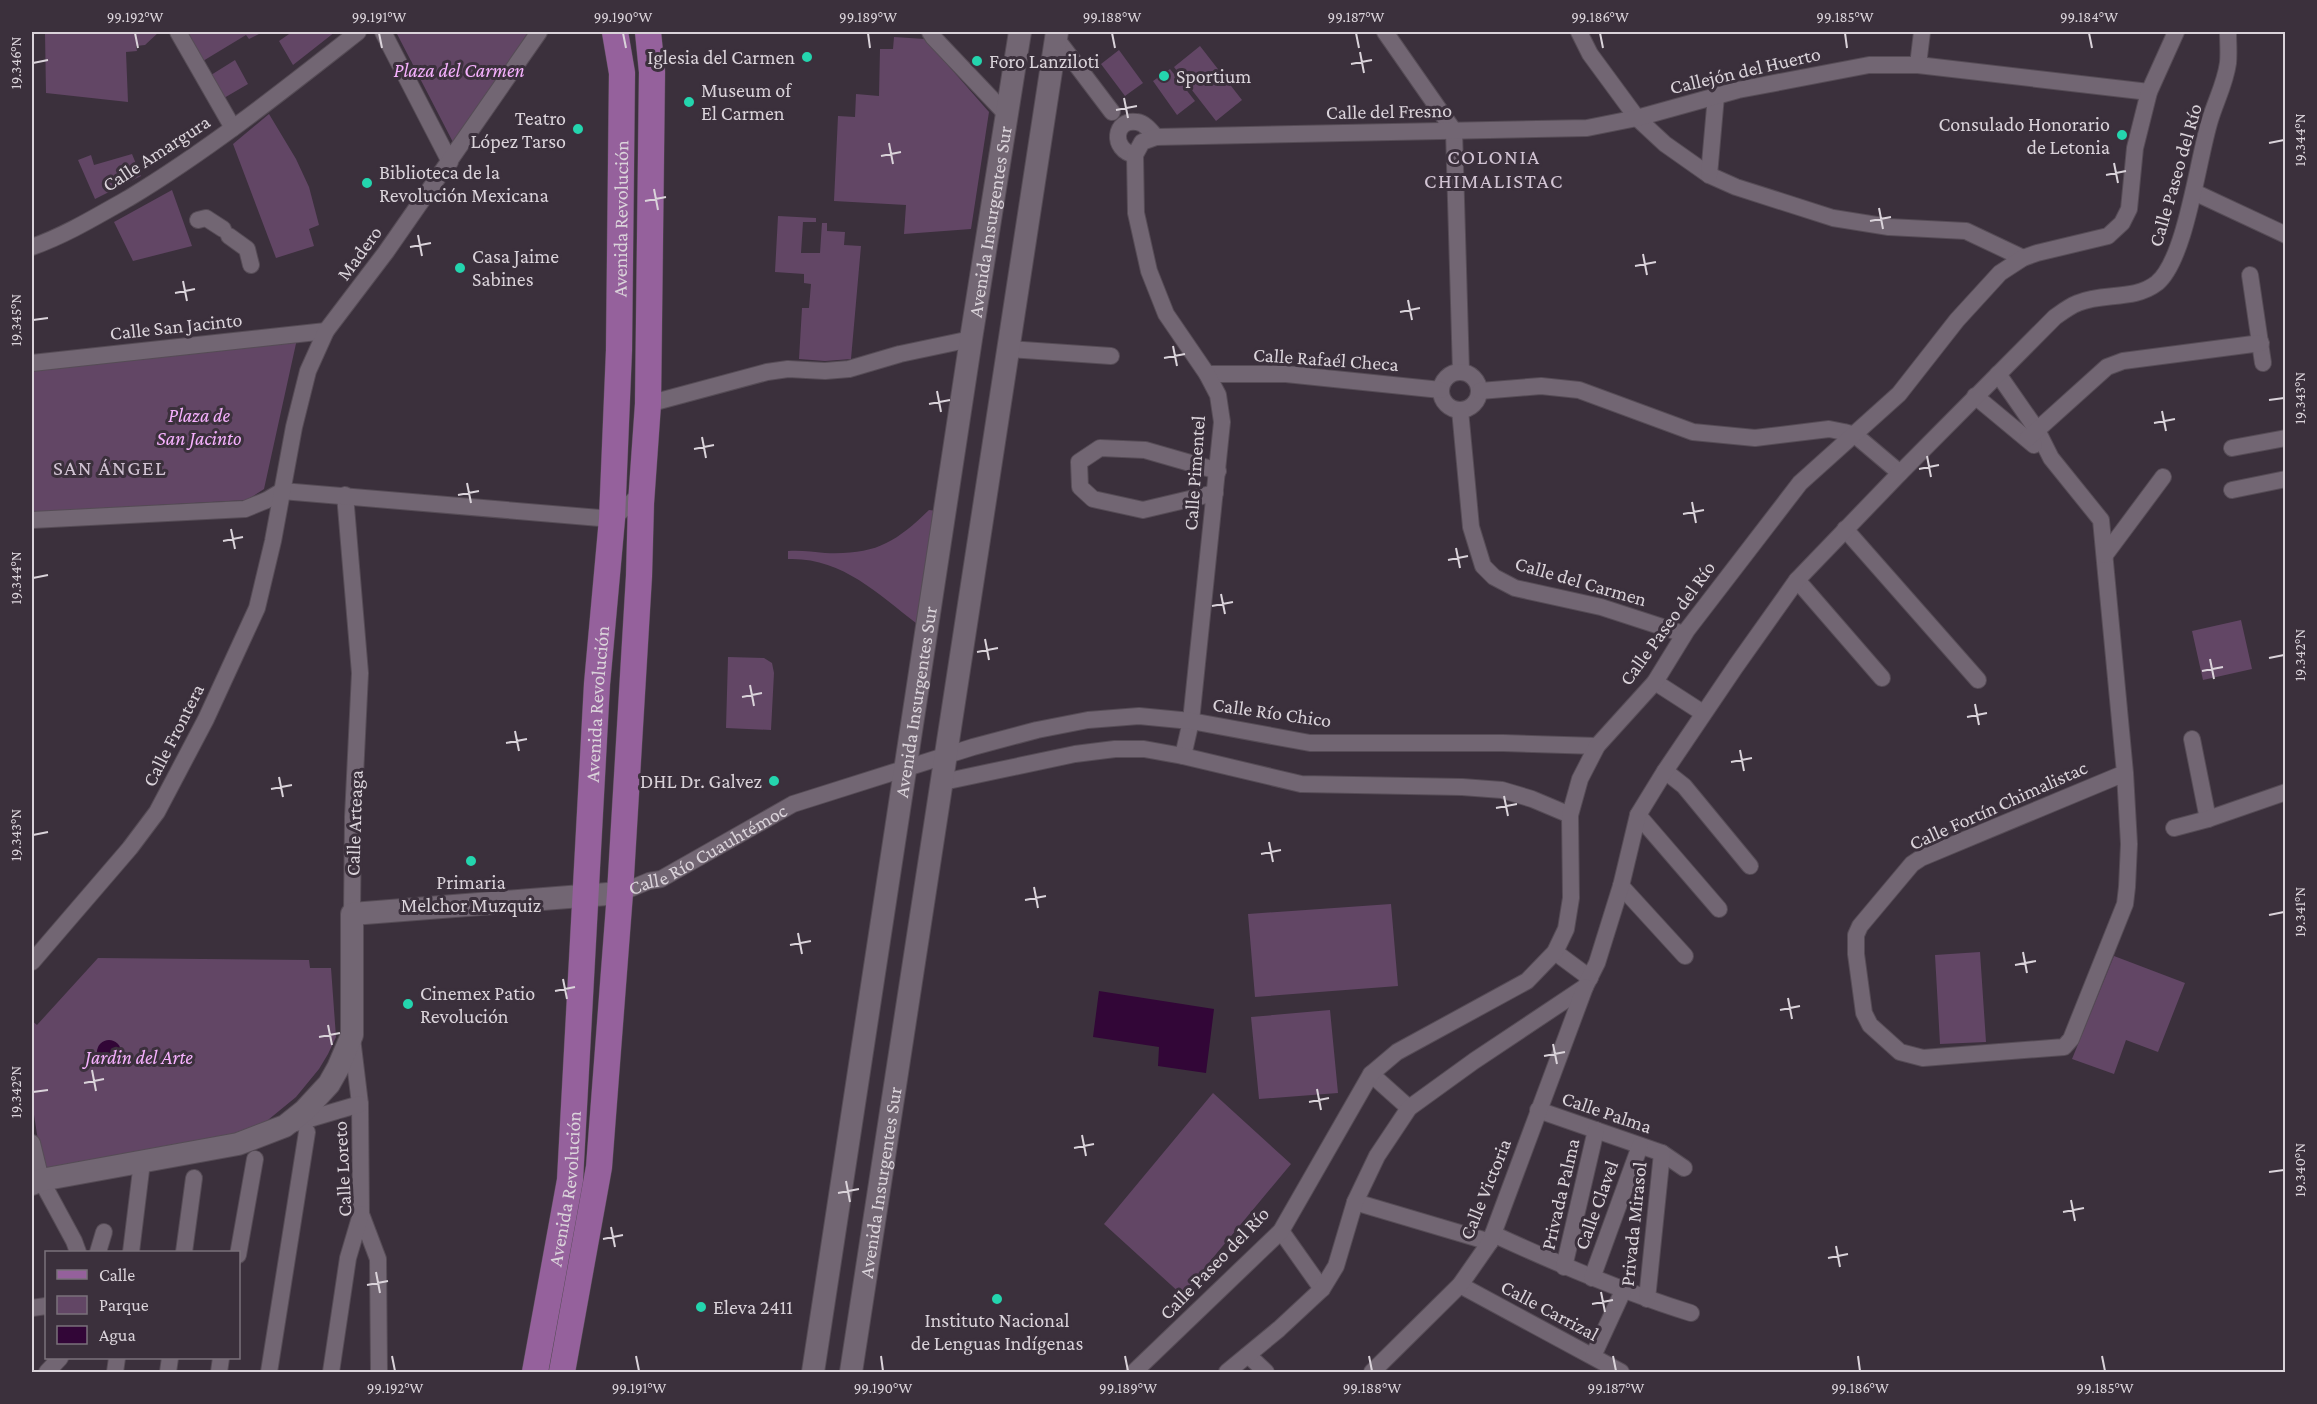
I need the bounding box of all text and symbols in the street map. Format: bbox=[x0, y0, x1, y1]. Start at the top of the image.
text: 99.192°W bbox=[107, 9, 164, 25]
text: 99.191°W bbox=[352, 9, 407, 25]
text: 99.190°W bbox=[594, 9, 653, 25]
text: 99.189°W bbox=[839, 9, 897, 25]
text: 99.188°W bbox=[1083, 9, 1141, 25]
text: 99.187°W bbox=[1328, 9, 1385, 25]
text: 99.186°W bbox=[1571, 9, 1629, 25]
text: 99.185°W bbox=[1816, 9, 1874, 25]
text: 99.184°W bbox=[2060, 9, 2118, 25]
text: 19.346°N bbox=[8, 37, 24, 89]
street label: Callejón del Huerto bbox=[1668, 42, 1823, 99]
place label: Iglesia del Carmen bbox=[647, 46, 795, 69]
marker: Iglesia del Carmen bbox=[800, 50, 814, 64]
place label: Foro Lanziloti bbox=[989, 50, 1099, 72]
marker: Foro Lanziloti bbox=[970, 54, 984, 68]
park label: Plaza del Carmen bbox=[393, 59, 525, 81]
place label: Sportium bbox=[1176, 65, 1251, 88]
marker: Sportium bbox=[1157, 69, 1171, 83]
place label: Museum of El Carmen bbox=[701, 79, 792, 124]
marker: Museum of El Carmen bbox=[682, 95, 696, 109]
street label: Calle del Fresno bbox=[1326, 99, 1452, 123]
street label: Calle Paseo del Río bbox=[2144, 101, 2206, 249]
place label: Teatro López Tarso bbox=[470, 107, 566, 153]
street label: Calle Amargura bbox=[98, 110, 214, 197]
place label: Consulado Honorario de Letonia bbox=[1939, 113, 2110, 158]
text: 19.344°N bbox=[2292, 113, 2308, 167]
marker: Teatro López Tarso bbox=[571, 122, 585, 136]
street label: Avenida Insurgentes Sur bbox=[964, 124, 1016, 319]
marker: Consulado Honorario de Letonia bbox=[2115, 128, 2129, 142]
street label: Avenida Revolución bbox=[609, 140, 632, 297]
district label: COLONIA CHIMALISTAC bbox=[1424, 145, 1564, 193]
place label: Biblioteca de la Revolución Mexicana bbox=[379, 161, 549, 206]
marker: Biblioteca de la Revolución Mexicana bbox=[360, 176, 374, 190]
street label: Madero bbox=[332, 221, 386, 284]
place label: Casa Jaime Sabines bbox=[472, 245, 559, 290]
marker: Casa Jaime Sabines bbox=[453, 261, 467, 275]
text: 19.345°N bbox=[8, 294, 24, 346]
street label: Calle San Jacinto bbox=[109, 308, 243, 345]
street label: Calle Rafaél Checa bbox=[1252, 343, 1400, 375]
text: 19.343°N bbox=[2292, 372, 2308, 424]
park label: Plaza de San Jacinto bbox=[157, 404, 241, 450]
street label: Calle Pimentel bbox=[1179, 415, 1209, 531]
district label: SAN ÁNGEL bbox=[53, 456, 167, 480]
text: 19.344°N bbox=[8, 551, 24, 605]
street label: Calle del Carmen bbox=[1513, 552, 1650, 610]
street label: Calle Paseo del Río bbox=[1615, 557, 1719, 689]
street label: Avenida Insurgentes Sur bbox=[890, 605, 941, 799]
street label: Avenida Revolución bbox=[581, 624, 613, 783]
text: 19.342°N bbox=[2292, 629, 2308, 681]
street label: Calle Frontera bbox=[138, 680, 208, 790]
street label: Calle Río Chico bbox=[1211, 693, 1333, 731]
street label: Calle Fortín Chimalistac bbox=[1906, 756, 2091, 854]
street label: Calle Arteaga bbox=[341, 770, 368, 876]
place label: DHL Dr. Galvez bbox=[640, 770, 762, 792]
marker: DHL Dr. Galvez bbox=[767, 774, 781, 788]
street label: Calle Río Cuauhtémoc bbox=[625, 799, 791, 899]
text: 19.343°N bbox=[8, 809, 24, 861]
marker: Primaria Melchor Muzquiz bbox=[464, 854, 478, 868]
place label: Primaria Melchor Muzquiz bbox=[401, 871, 541, 917]
text: 19.341°N bbox=[2292, 887, 2308, 937]
place label: Cinemex Patio Revolución bbox=[420, 982, 535, 1027]
marker: Cinemex Patio Revolución bbox=[401, 997, 415, 1011]
park label: Jardin del Arte bbox=[82, 1046, 193, 1069]
text: 19.342°N bbox=[8, 1066, 24, 1118]
street label: Avenida Insurgentes Sur bbox=[855, 1085, 906, 1280]
street label: Calle Palma bbox=[1559, 1086, 1655, 1138]
street label: Avenida Revolución bbox=[543, 1110, 585, 1268]
street label: Calle Loreto bbox=[329, 1121, 355, 1217]
street label: Calle Victoria bbox=[1455, 1135, 1515, 1243]
street label: Privada Palma bbox=[1536, 1136, 1584, 1252]
text: 19.340°N bbox=[2292, 1143, 2308, 1197]
street label: Calle Clavel bbox=[1570, 1157, 1622, 1253]
street label: Privada Mirasol bbox=[1616, 1161, 1650, 1287]
street label: Calle Paseo del Río bbox=[1155, 1202, 1273, 1324]
legend bbox=[45, 1251, 240, 1359]
text: Calle bbox=[99, 1265, 135, 1285]
street label: Calle Carrizal bbox=[1497, 1275, 1603, 1345]
marker: Instituto Nacional de Lenguas Indígenas bbox=[990, 1292, 1004, 1306]
text: Parque bbox=[99, 1295, 149, 1315]
place label: Eleva 2411 bbox=[713, 1296, 793, 1318]
marker: Eleva 2411 bbox=[694, 1300, 708, 1314]
place label: Instituto Nacional de Lenguas Indígenas bbox=[911, 1309, 1083, 1355]
text: Agua bbox=[99, 1325, 136, 1345]
text: 99.192°W bbox=[367, 1380, 424, 1396]
text: 99.191°W bbox=[612, 1380, 667, 1396]
text: 99.190°W bbox=[854, 1380, 913, 1396]
text: 99.189°W bbox=[1099, 1380, 1157, 1396]
text: 99.188°W bbox=[1343, 1380, 1401, 1396]
text: 99.187°W bbox=[1588, 1380, 1645, 1396]
text: 99.186°W bbox=[1831, 1380, 1889, 1396]
text: 99.185°W bbox=[2076, 1380, 2134, 1396]

